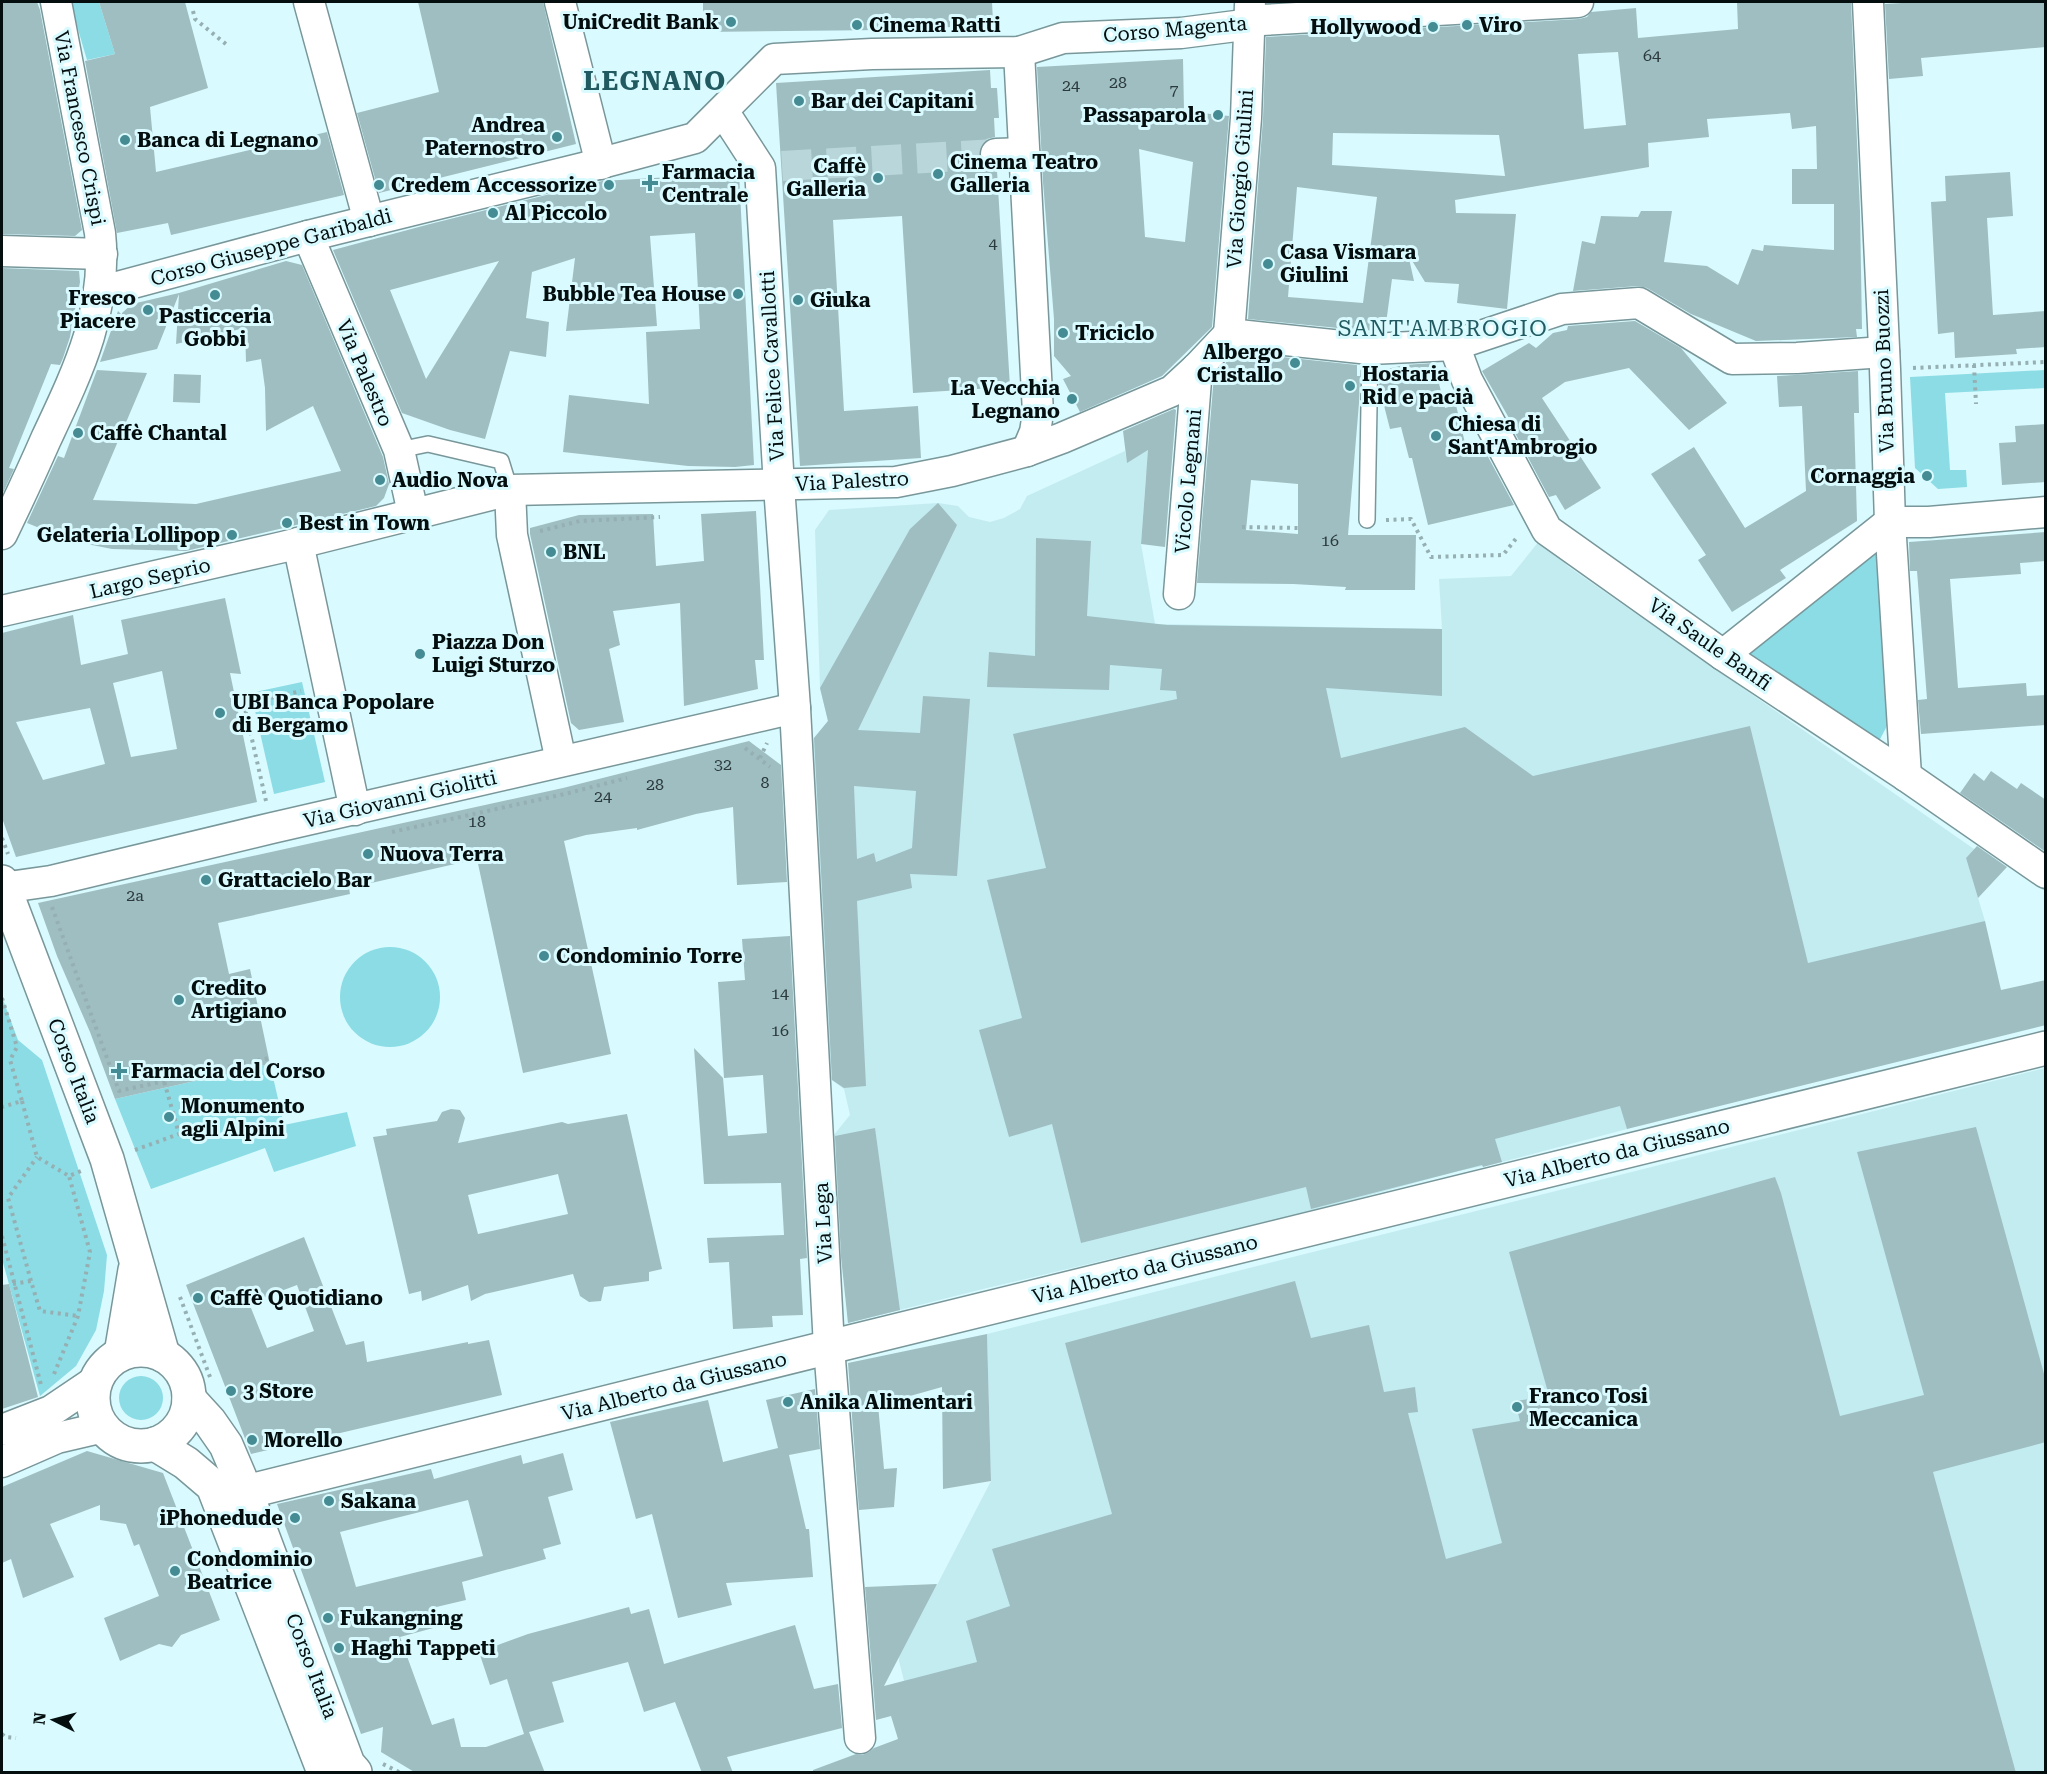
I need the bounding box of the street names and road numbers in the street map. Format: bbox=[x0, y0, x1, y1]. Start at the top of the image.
street label: Corso Magenta bbox=[1102, 11, 1248, 47]
street label: Via Francesco Crispi bbox=[49, 29, 111, 227]
street label: Via Giorgio Giulini bbox=[1222, 89, 1258, 269]
street label: Corso Giuseppe Garibaldi bbox=[148, 203, 394, 291]
street label: Via Felice Cavallotti bbox=[755, 270, 789, 462]
street label: Via Bruno Buozzi bbox=[1869, 289, 1899, 453]
street label: Via Palestro bbox=[332, 316, 398, 430]
street label: Vicolo Legnani bbox=[1170, 408, 1206, 554]
street label: Via Palestro bbox=[795, 466, 909, 496]
street label: Largo Seprio bbox=[87, 552, 213, 604]
street label: Via Saule Banfi bbox=[1644, 593, 1777, 696]
street label: Via Giovanni Giolitti bbox=[301, 765, 499, 833]
street label: Corso Italia bbox=[43, 1015, 105, 1127]
street label: Via Alberto da Giussano bbox=[1502, 1113, 1732, 1193]
street label: Via Lega bbox=[809, 1182, 837, 1264]
street label: Via Alberto da Giussano bbox=[1030, 1229, 1260, 1309]
street label: Via Alberto da Giussano bbox=[559, 1346, 789, 1426]
street label: Corso Italia bbox=[281, 1610, 343, 1722]

